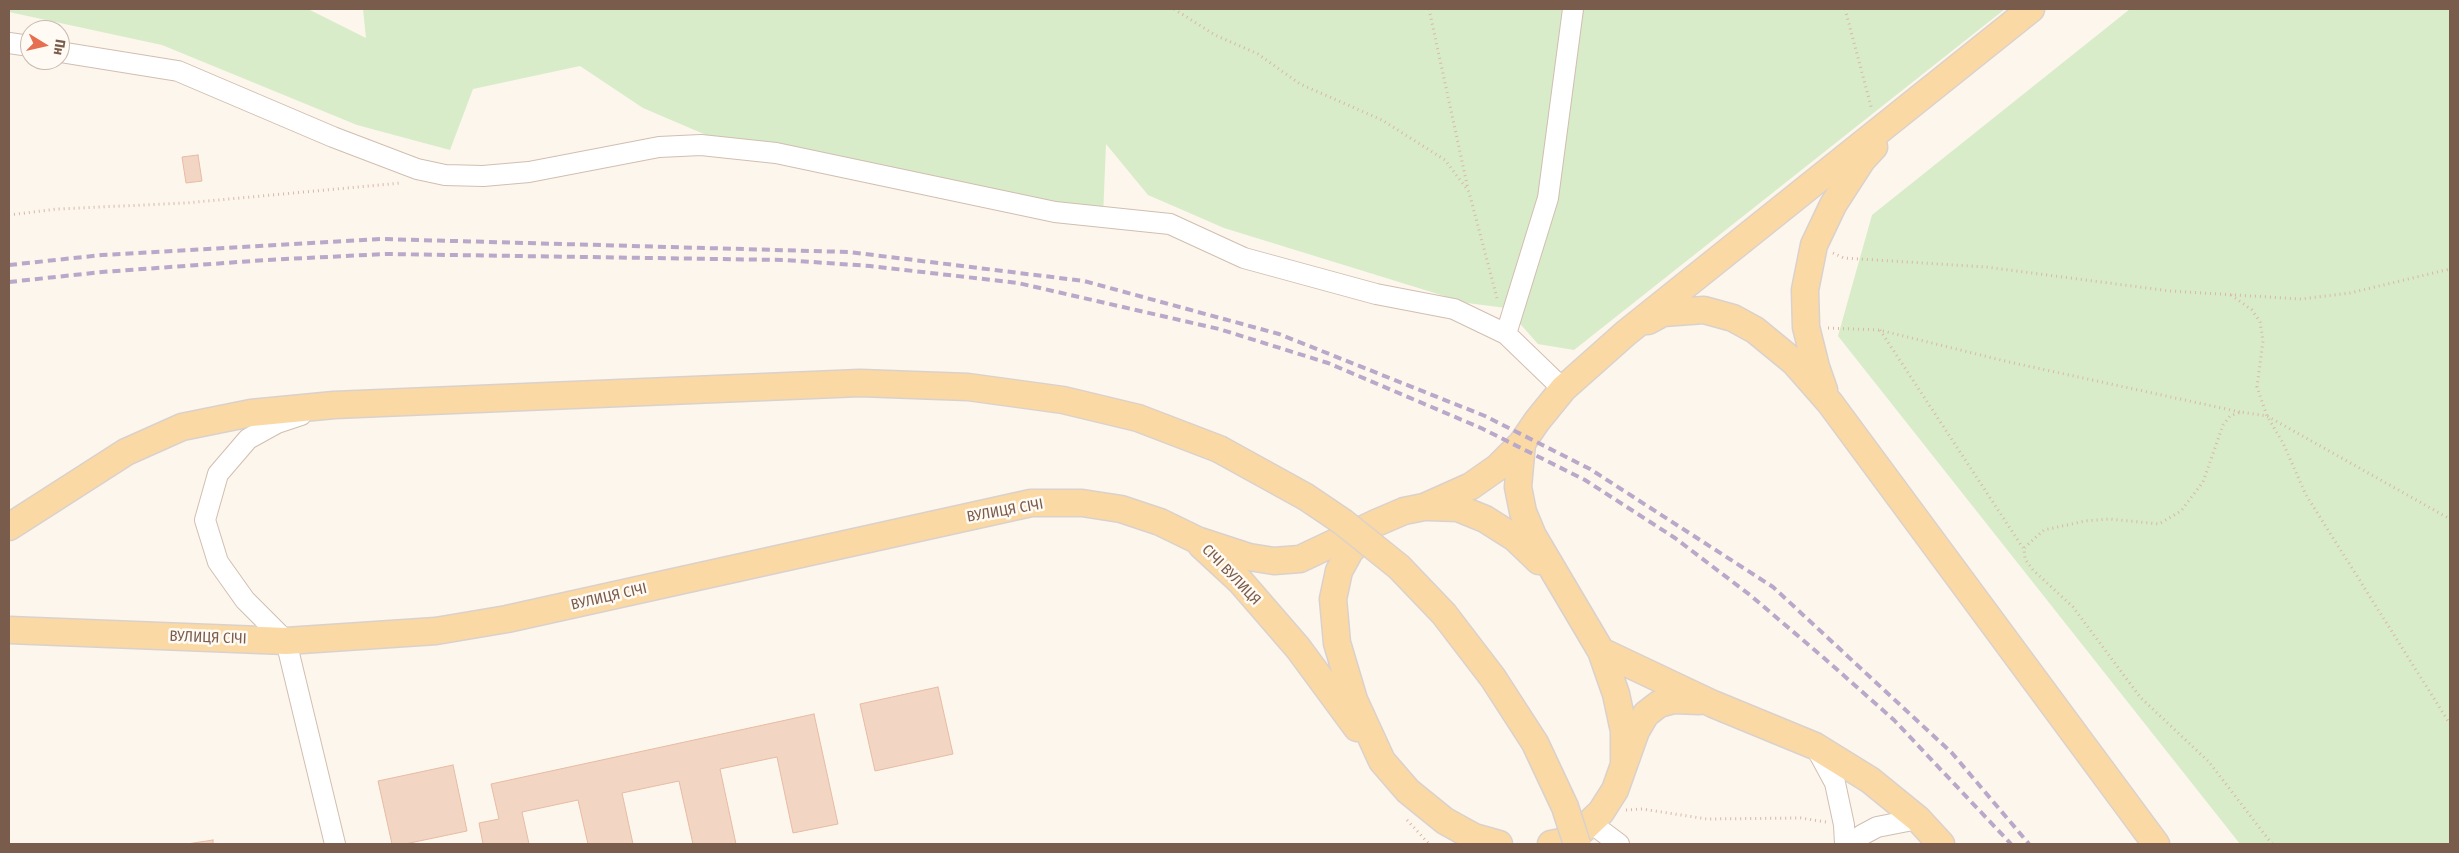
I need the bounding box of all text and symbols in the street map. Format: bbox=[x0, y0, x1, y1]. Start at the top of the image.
north arrow bbox=[20, 20, 70, 70]
text: Пн bbox=[50, 38, 69, 56]
street label: ВУЛИЦЯ СІЧІ bbox=[965, 495, 1045, 527]
street label: СІЧІ ВУЛИЦЯ bbox=[1198, 541, 1264, 609]
street label: ВУЛИЦЯ СІЧІ bbox=[569, 580, 649, 614]
street label: ВУЛИЦЯ СІЧІ bbox=[169, 628, 247, 648]

